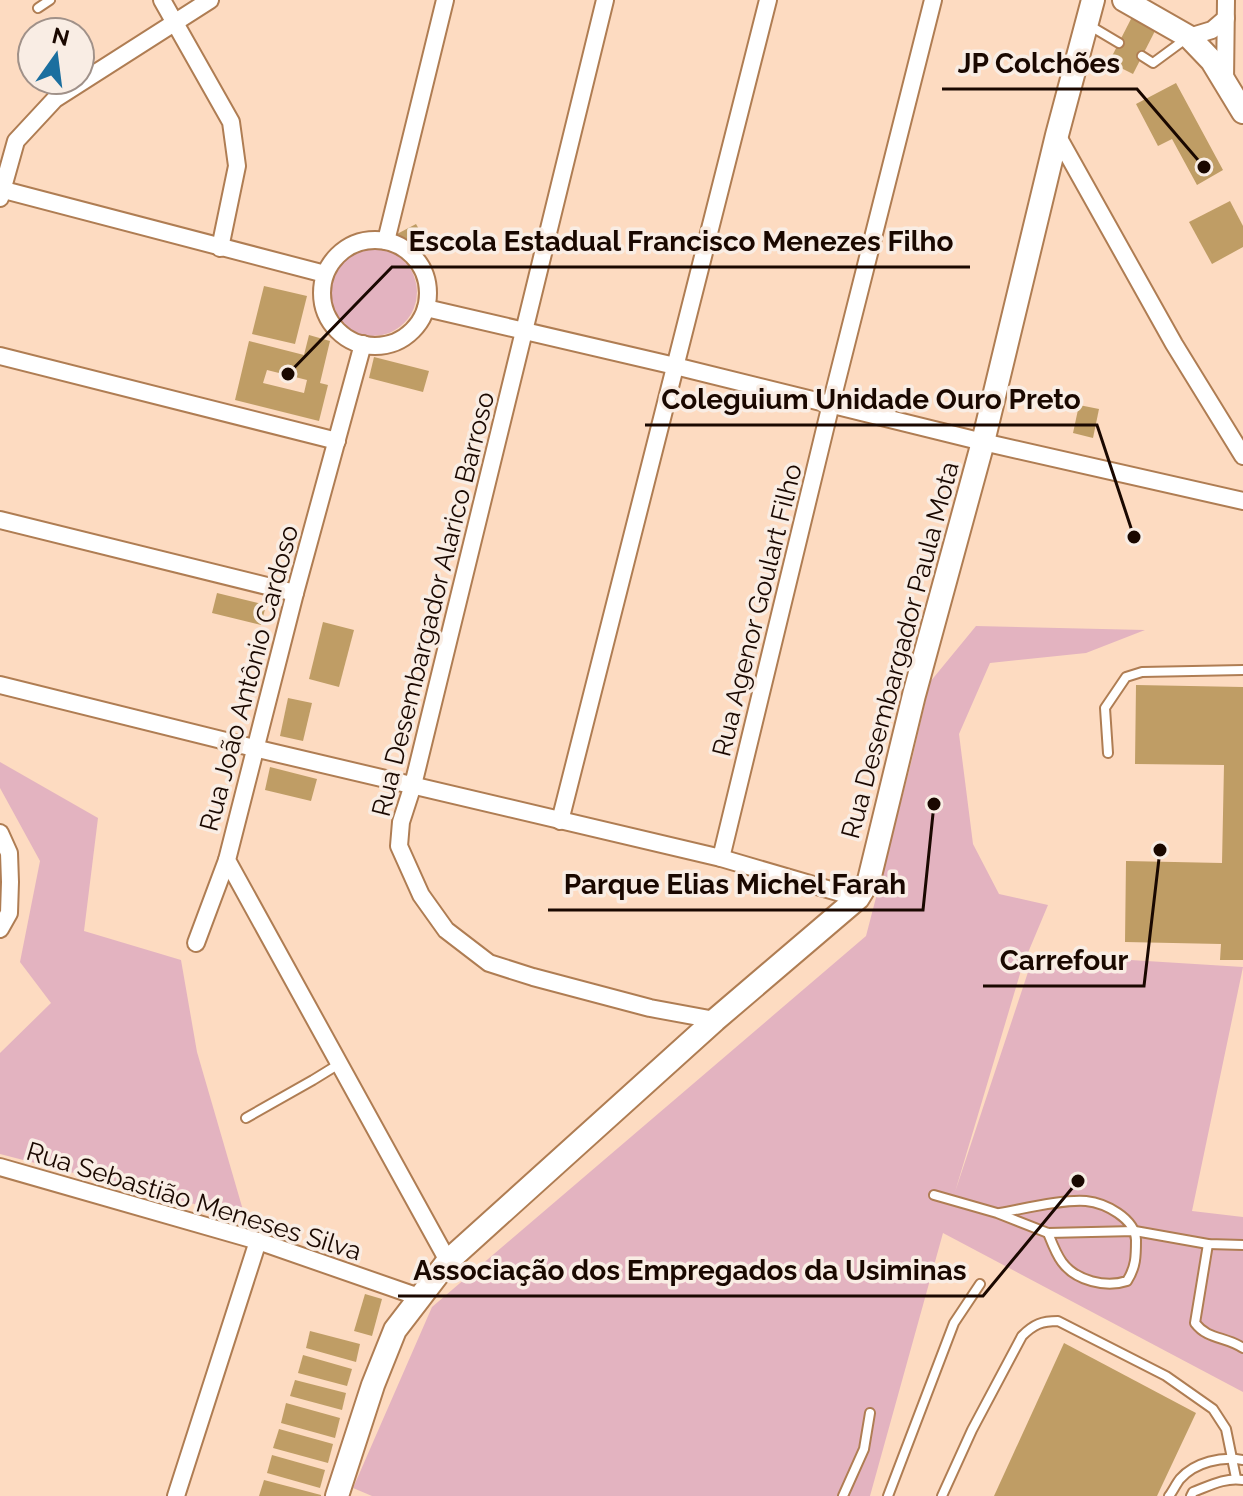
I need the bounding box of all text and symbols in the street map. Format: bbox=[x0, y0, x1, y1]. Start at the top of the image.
north arrow bbox=[16, 16, 96, 96]
text: N bbox=[50, 22, 72, 51]
callout: JP Colchões bbox=[942, 37, 1137, 89]
text: JP Colchões bbox=[958, 47, 1120, 80]
callout: Escola Estadual Francisco Menezes Filho bbox=[392, 215, 970, 267]
text: Escola Estadual Francisco Menezes Filho bbox=[409, 225, 953, 258]
callout: Coleguium Unidade Ouro Preto bbox=[645, 373, 1097, 425]
text: Coleguium Unidade Ouro Preto bbox=[661, 383, 1081, 416]
street label: Rua Desembargador Alarico Barroso bbox=[366, 389, 500, 819]
street label: Rua Desembargador Paula Mota bbox=[835, 458, 965, 842]
street label: Rua Agenor Goulart Filho bbox=[706, 461, 808, 759]
street label: Rua João Antônio Cardoso bbox=[194, 522, 304, 834]
callout: Parque Elias Michel Farah bbox=[548, 858, 923, 910]
text: Parque Elias Michel Farah bbox=[564, 868, 906, 901]
callout: Carrefour bbox=[983, 934, 1144, 986]
text: Carrefour bbox=[1000, 944, 1129, 977]
street label: Rua Sebastião Meneses Silva bbox=[23, 1136, 365, 1266]
callout: Associação dos Empregados da Usiminas bbox=[398, 1244, 983, 1296]
text: Associação dos Empregados da Usiminas bbox=[413, 1254, 967, 1287]

